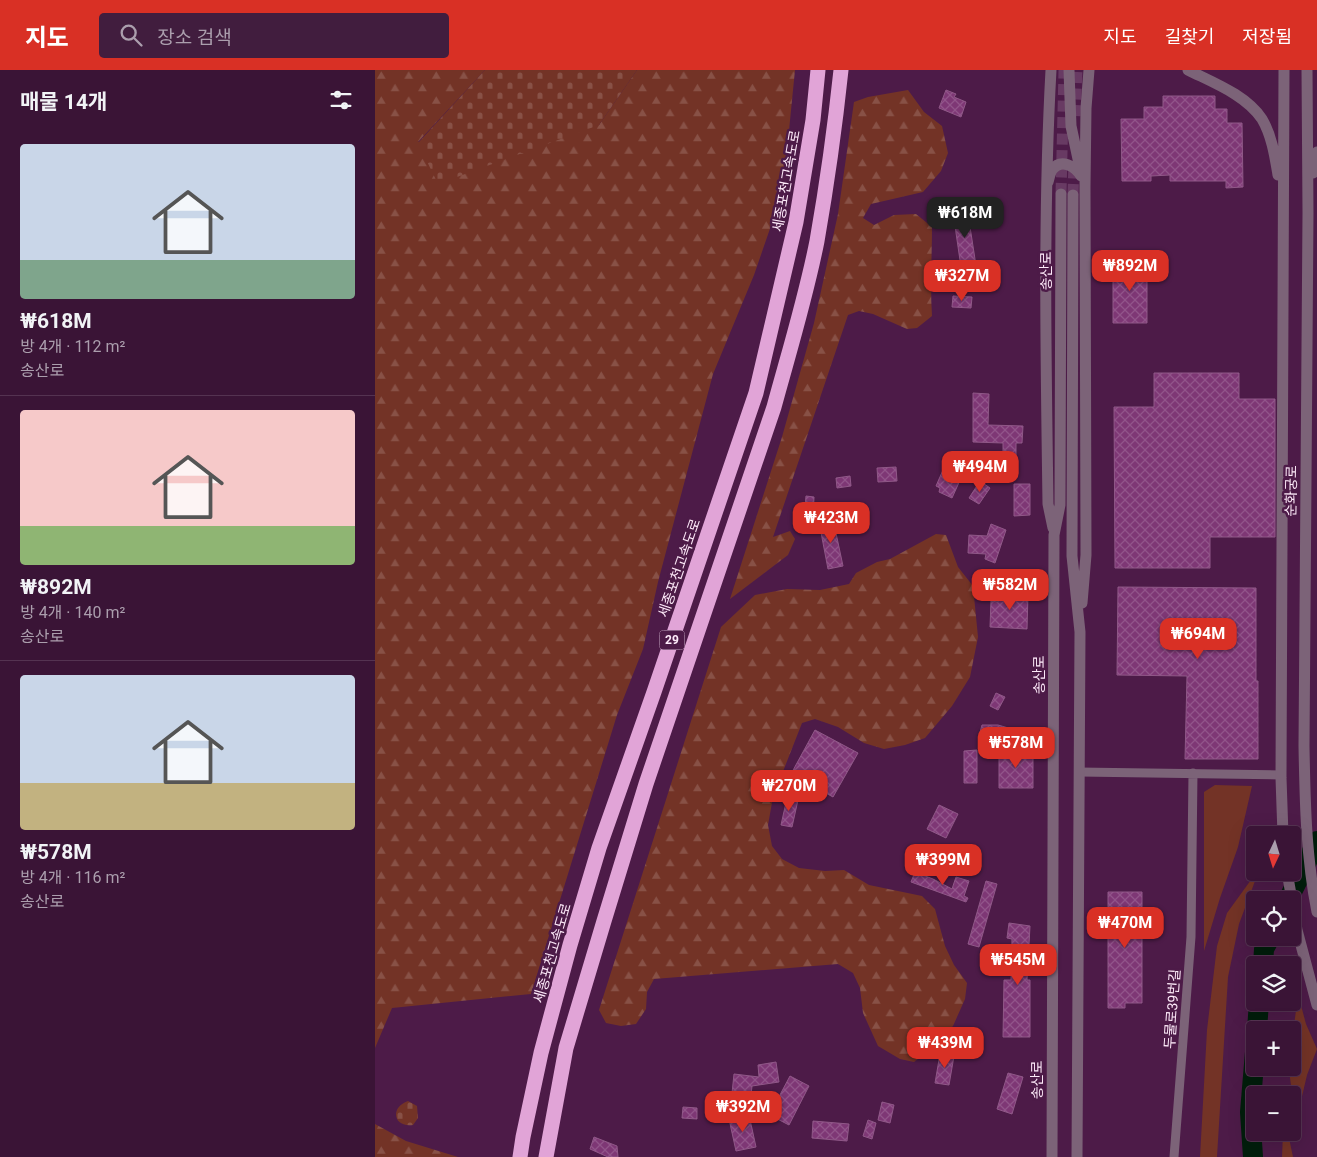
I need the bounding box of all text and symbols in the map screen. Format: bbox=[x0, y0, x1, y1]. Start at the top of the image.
search box bbox=[99, 13, 449, 58]
icon: search bbox=[117, 21, 145, 49]
text: 지도 bbox=[25, 24, 69, 52]
text: 장소 검색 bbox=[157, 26, 232, 49]
text: 지도 bbox=[1104, 26, 1137, 47]
text: 길찾기 bbox=[1165, 26, 1214, 47]
text: 저장됨 bbox=[1242, 26, 1292, 47]
icon: filters bbox=[327, 86, 355, 114]
text: 매물 14개 bbox=[20, 90, 107, 114]
street label: 세종포천고속도로 bbox=[769, 129, 803, 233]
icon: home bbox=[143, 177, 233, 267]
pin: ₩618M bbox=[930, 196, 1000, 239]
text: ₩618M bbox=[938, 203, 992, 222]
pin: ₩892M bbox=[1095, 250, 1165, 292]
street label: 송산로 bbox=[1038, 252, 1054, 290]
text: ₩892M bbox=[1103, 256, 1157, 275]
pin: ₩327M bbox=[927, 260, 997, 302]
text: ₩327M bbox=[935, 266, 989, 285]
text: ₩618M bbox=[20, 309, 92, 333]
text: 방 4개 · 112 m² bbox=[20, 337, 125, 356]
text: 송산로 bbox=[20, 361, 64, 380]
icon: home bbox=[143, 442, 233, 532]
pin: ₩494M bbox=[945, 450, 1015, 493]
text: ₩494M bbox=[953, 457, 1007, 476]
street label: 순화궁로 bbox=[1283, 465, 1299, 517]
pin: ₩423M bbox=[796, 502, 866, 544]
text: ₩423M bbox=[804, 508, 858, 527]
street label: 세종포천고속도로 bbox=[655, 517, 703, 619]
pin: ₩582M bbox=[975, 568, 1045, 611]
text: ₩892M bbox=[20, 575, 92, 599]
text: ₩582M bbox=[983, 575, 1037, 594]
text: 방 4개 · 140 m² bbox=[20, 603, 125, 622]
pin: ₩694M bbox=[1163, 618, 1233, 660]
text: ₩694M bbox=[1171, 624, 1225, 643]
text: 송산로 bbox=[20, 627, 64, 646]
road number: 29 bbox=[659, 630, 685, 650]
street label: 송산로 bbox=[1031, 656, 1047, 694]
icon: home bbox=[143, 707, 233, 797]
pin: ₩578M bbox=[981, 726, 1051, 769]
text: ₩578M bbox=[989, 733, 1043, 752]
pin: ₩270M bbox=[754, 770, 824, 812]
text: ₩270M bbox=[762, 776, 816, 795]
north arrow bbox=[1246, 826, 1301, 881]
map controls bbox=[1246, 826, 1301, 1141]
text: ₩578M bbox=[20, 840, 92, 864]
pin: ₩399M bbox=[908, 844, 978, 886]
text: ₩399M bbox=[916, 850, 970, 869]
text: 방 4개 · 116 m² bbox=[20, 868, 125, 887]
button: locate bbox=[1246, 891, 1301, 946]
text: 송산로 bbox=[20, 892, 64, 911]
street label: 세종포천고속도로 bbox=[530, 901, 574, 1005]
pin: ₩470M bbox=[1090, 906, 1160, 949]
text: ₩470M bbox=[1098, 913, 1152, 932]
pin: ₩545M bbox=[983, 944, 1053, 986]
text: ₩545M bbox=[991, 950, 1045, 969]
button: layers bbox=[1246, 956, 1301, 1011]
street label: 두물로39번길 bbox=[1161, 968, 1183, 1050]
button: + bbox=[1246, 1021, 1301, 1076]
pin: ₩439M bbox=[910, 1026, 980, 1069]
text: ₩439M bbox=[918, 1033, 972, 1052]
street label: 송산로 bbox=[1029, 1061, 1045, 1099]
button: − bbox=[1246, 1086, 1301, 1141]
pin: ₩392M bbox=[708, 1090, 778, 1133]
text: ₩392M bbox=[716, 1097, 770, 1116]

